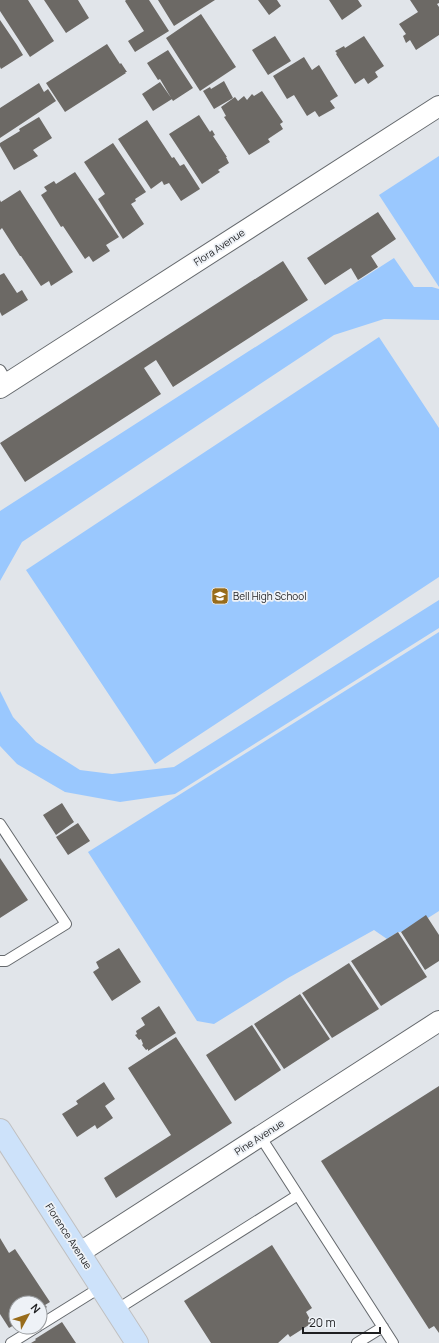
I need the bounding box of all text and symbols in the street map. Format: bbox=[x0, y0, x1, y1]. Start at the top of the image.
street label: Flora Avenue bbox=[191, 225, 247, 269]
school or university icon: Bell High School bbox=[210, 586, 230, 606]
place label: Bell High School bbox=[233, 589, 307, 603]
street label: Pine Avenue bbox=[232, 1116, 287, 1158]
street label: Florence Avenue bbox=[42, 1200, 96, 1272]
north arrow bbox=[8, 1295, 48, 1335]
text: N bbox=[28, 1300, 44, 1316]
scale bar bbox=[303, 1309, 380, 1335]
text: 20 m bbox=[309, 1314, 336, 1331]

